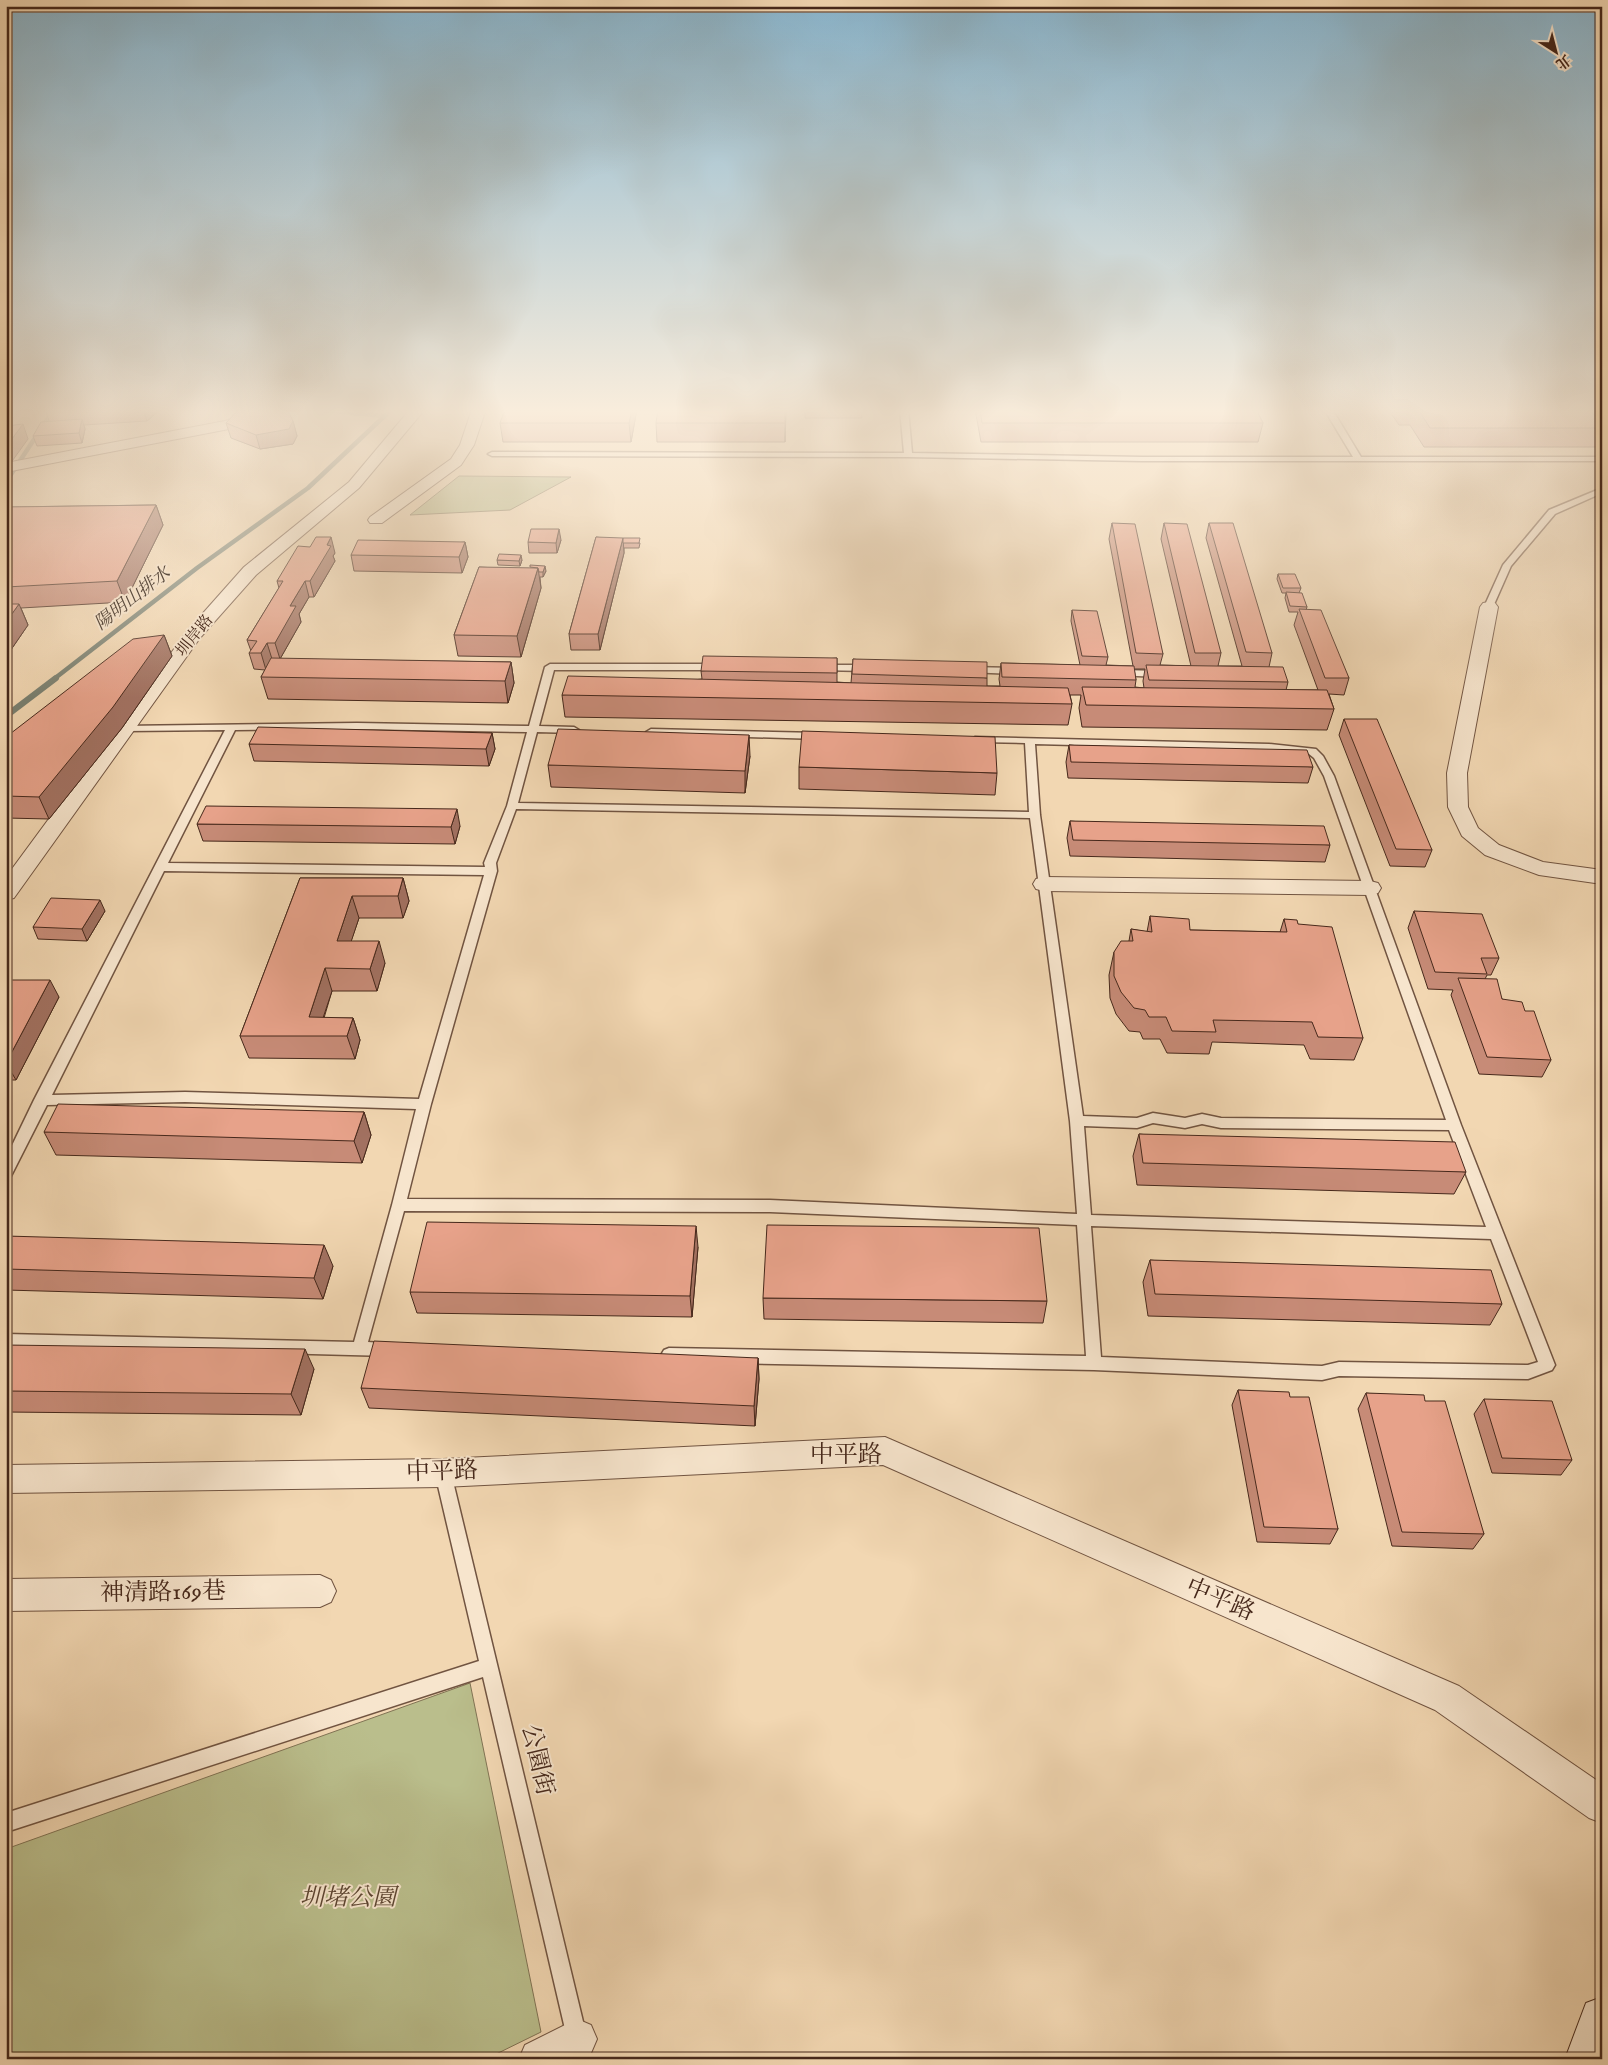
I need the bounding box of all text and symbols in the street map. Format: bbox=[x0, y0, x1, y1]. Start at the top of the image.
north arrow bbox=[1530, 28, 1580, 78]
text: 北 bbox=[1552, 50, 1574, 73]
water label: 陽明山排水 bbox=[90, 561, 177, 636]
street label: 圳岸路 bbox=[172, 611, 218, 661]
street label: 中平路 bbox=[810, 1440, 882, 1471]
street label: 中平路 bbox=[405, 1455, 479, 1489]
street label: 中平路 bbox=[1181, 1572, 1259, 1628]
street label: 神清路169巷 bbox=[100, 1576, 226, 1610]
street label: 公園街 bbox=[514, 1721, 560, 1799]
park label: 圳堵公園 bbox=[300, 1883, 400, 1914]

